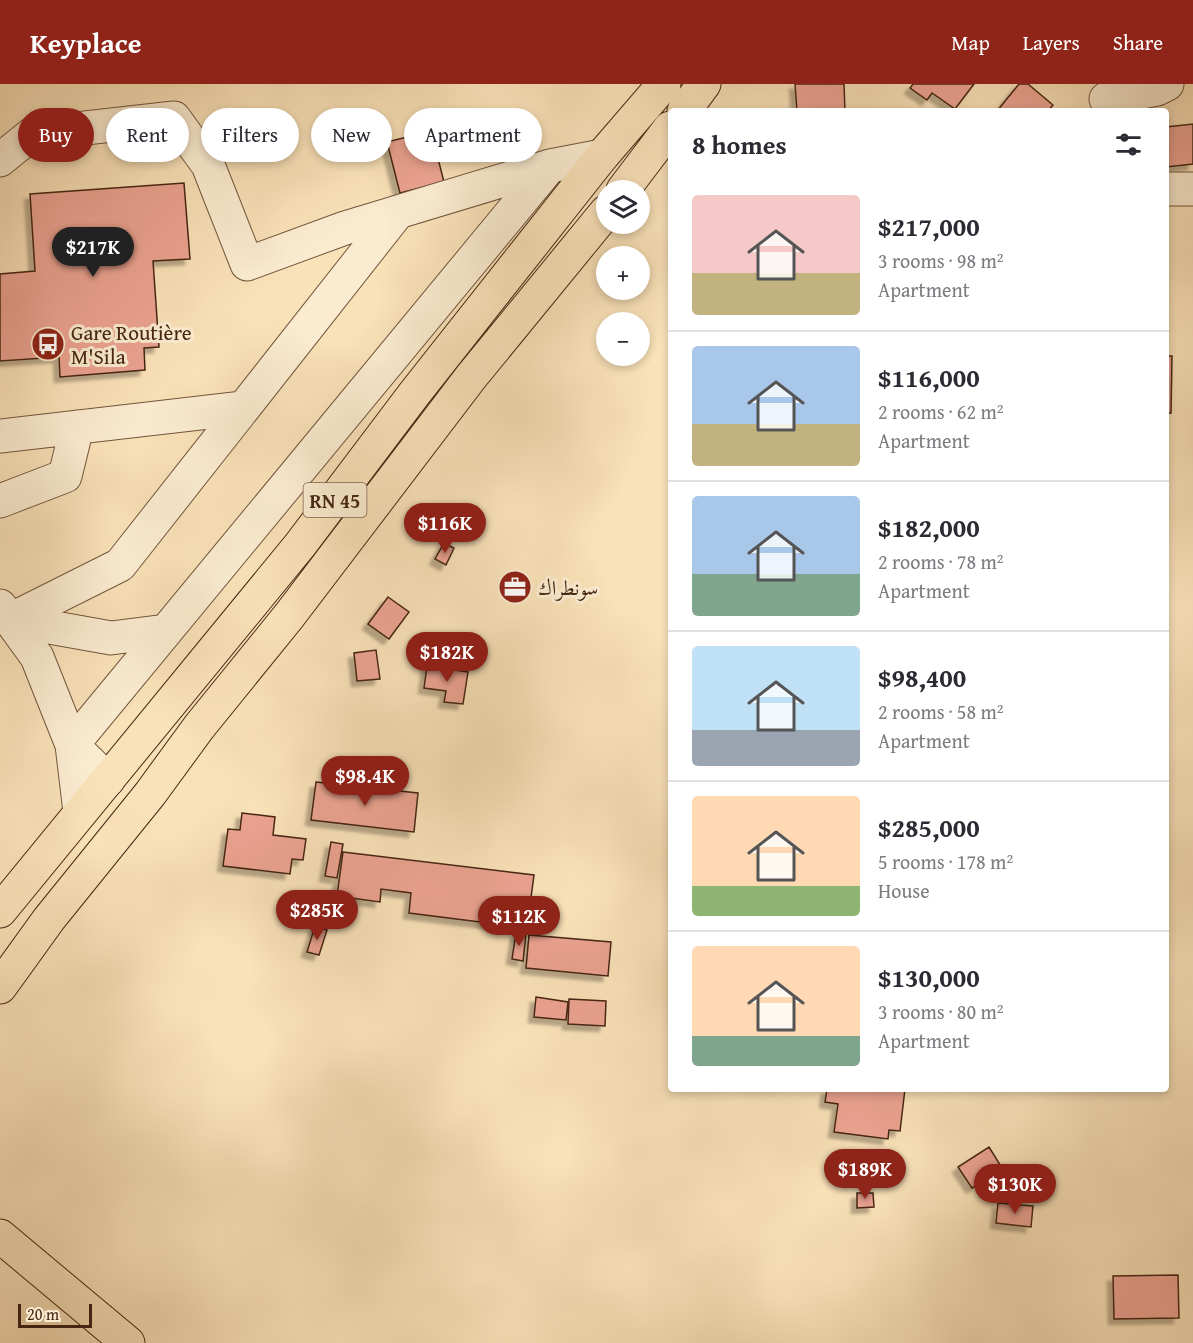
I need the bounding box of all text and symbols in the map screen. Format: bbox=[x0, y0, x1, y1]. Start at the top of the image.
text: Keyplace bbox=[30, 22, 141, 63]
text: Map bbox=[951, 27, 990, 58]
text: Layers bbox=[1023, 27, 1080, 58]
text: Share bbox=[1113, 27, 1163, 58]
chip: Buy bbox=[18, 108, 94, 162]
chip: Rent bbox=[106, 108, 189, 162]
chip: Filters bbox=[201, 108, 299, 162]
chip: New bbox=[311, 108, 392, 162]
chip: Apartment bbox=[404, 108, 542, 162]
text: 8 homes bbox=[692, 125, 787, 164]
icon: filters bbox=[1112, 128, 1145, 161]
map controls bbox=[596, 180, 650, 366]
button: layers bbox=[596, 180, 650, 234]
text: $217,000 bbox=[878, 207, 980, 246]
icon: home bbox=[740, 219, 812, 291]
pin: $217K bbox=[51, 227, 135, 278]
text: $217K bbox=[66, 232, 120, 261]
button: + bbox=[596, 246, 650, 300]
text: 3 rooms · 98 m² bbox=[878, 246, 1004, 275]
text: Apartment bbox=[878, 275, 970, 304]
button: − bbox=[596, 312, 650, 366]
place label: Gare Routière M'Sila bbox=[71, 317, 192, 372]
bus stop icon: Gare Routière M'Sila bbox=[30, 326, 66, 362]
text: $116,000 bbox=[878, 358, 980, 397]
icon: home bbox=[740, 370, 812, 442]
text: 2 rooms · 62 m² bbox=[878, 397, 1004, 426]
text: Apartment bbox=[878, 426, 970, 455]
road number: RN 45 bbox=[304, 483, 366, 517]
pin: $116K bbox=[403, 503, 487, 554]
text: $116K bbox=[418, 508, 472, 537]
text: $182,000 bbox=[878, 508, 980, 547]
icon: home bbox=[740, 520, 812, 592]
text: 2 rooms · 78 m² bbox=[878, 547, 1004, 576]
office icon: سونطراك bbox=[497, 569, 533, 605]
place label: سونطراك bbox=[538, 572, 598, 603]
text: Apartment bbox=[878, 576, 970, 605]
pin: $182K bbox=[405, 632, 489, 683]
text: $182K bbox=[420, 637, 474, 666]
text: $98,400 bbox=[878, 658, 966, 697]
icon: home bbox=[740, 670, 812, 742]
text: 2 rooms · 58 m² bbox=[878, 697, 1004, 726]
text: Apartment bbox=[878, 726, 970, 755]
pin: $98.4K bbox=[316, 756, 414, 807]
text: $98.4K bbox=[335, 761, 395, 790]
text: $285,000 bbox=[878, 808, 980, 847]
icon: home bbox=[740, 820, 812, 892]
text: 5 rooms · 178 m² bbox=[878, 847, 1013, 876]
text: House bbox=[878, 876, 930, 905]
pin: $285K bbox=[275, 890, 359, 941]
text: $285K bbox=[290, 895, 344, 924]
pin: $112K bbox=[477, 896, 561, 947]
text: $112K bbox=[492, 901, 546, 930]
text: $130,000 bbox=[878, 958, 980, 997]
icon: home bbox=[740, 970, 812, 1042]
text: 3 rooms · 80 m² bbox=[878, 997, 1004, 1026]
text: Apartment bbox=[878, 1026, 970, 1055]
pin: $189K bbox=[823, 1149, 907, 1200]
text: $189K bbox=[838, 1154, 892, 1183]
pin: $130K bbox=[973, 1164, 1057, 1215]
text: $130K bbox=[988, 1169, 1042, 1198]
scale bar bbox=[18, 1301, 92, 1328]
text: 20 m bbox=[27, 1302, 59, 1326]

